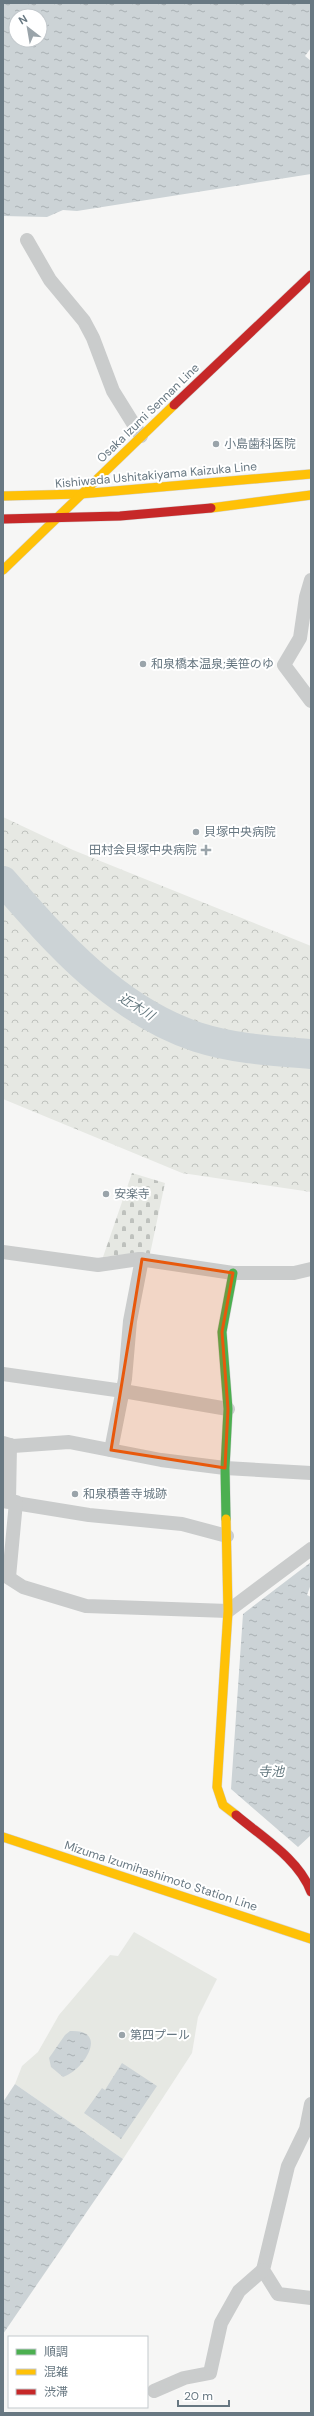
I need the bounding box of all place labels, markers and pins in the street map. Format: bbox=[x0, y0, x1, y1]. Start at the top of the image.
place label: 小島歯科医院 bbox=[224, 436, 296, 452]
marker: 小島歯科医院 bbox=[211, 439, 221, 449]
place label: 和泉橋本温泉;美笹のゆ bbox=[151, 656, 274, 672]
marker: 和泉橋本温泉;美笹のゆ bbox=[138, 659, 148, 669]
place label: 貝塚中央病院 bbox=[204, 824, 276, 840]
marker: 貝塚中央病院 bbox=[191, 827, 201, 837]
place label: 田村会貝塚中央病院 bbox=[89, 842, 197, 858]
marker: 田村会貝塚中央病院 bbox=[200, 844, 212, 856]
place label: 安楽寺 bbox=[114, 1186, 150, 1202]
marker: 安楽寺 bbox=[101, 1189, 111, 1199]
place label: 和泉積善寺城跡 bbox=[83, 1486, 167, 1502]
marker: 和泉積善寺城跡 bbox=[70, 1489, 80, 1499]
place label: 第四プール bbox=[130, 2027, 190, 2043]
marker: 第四プール bbox=[117, 2030, 127, 2040]

